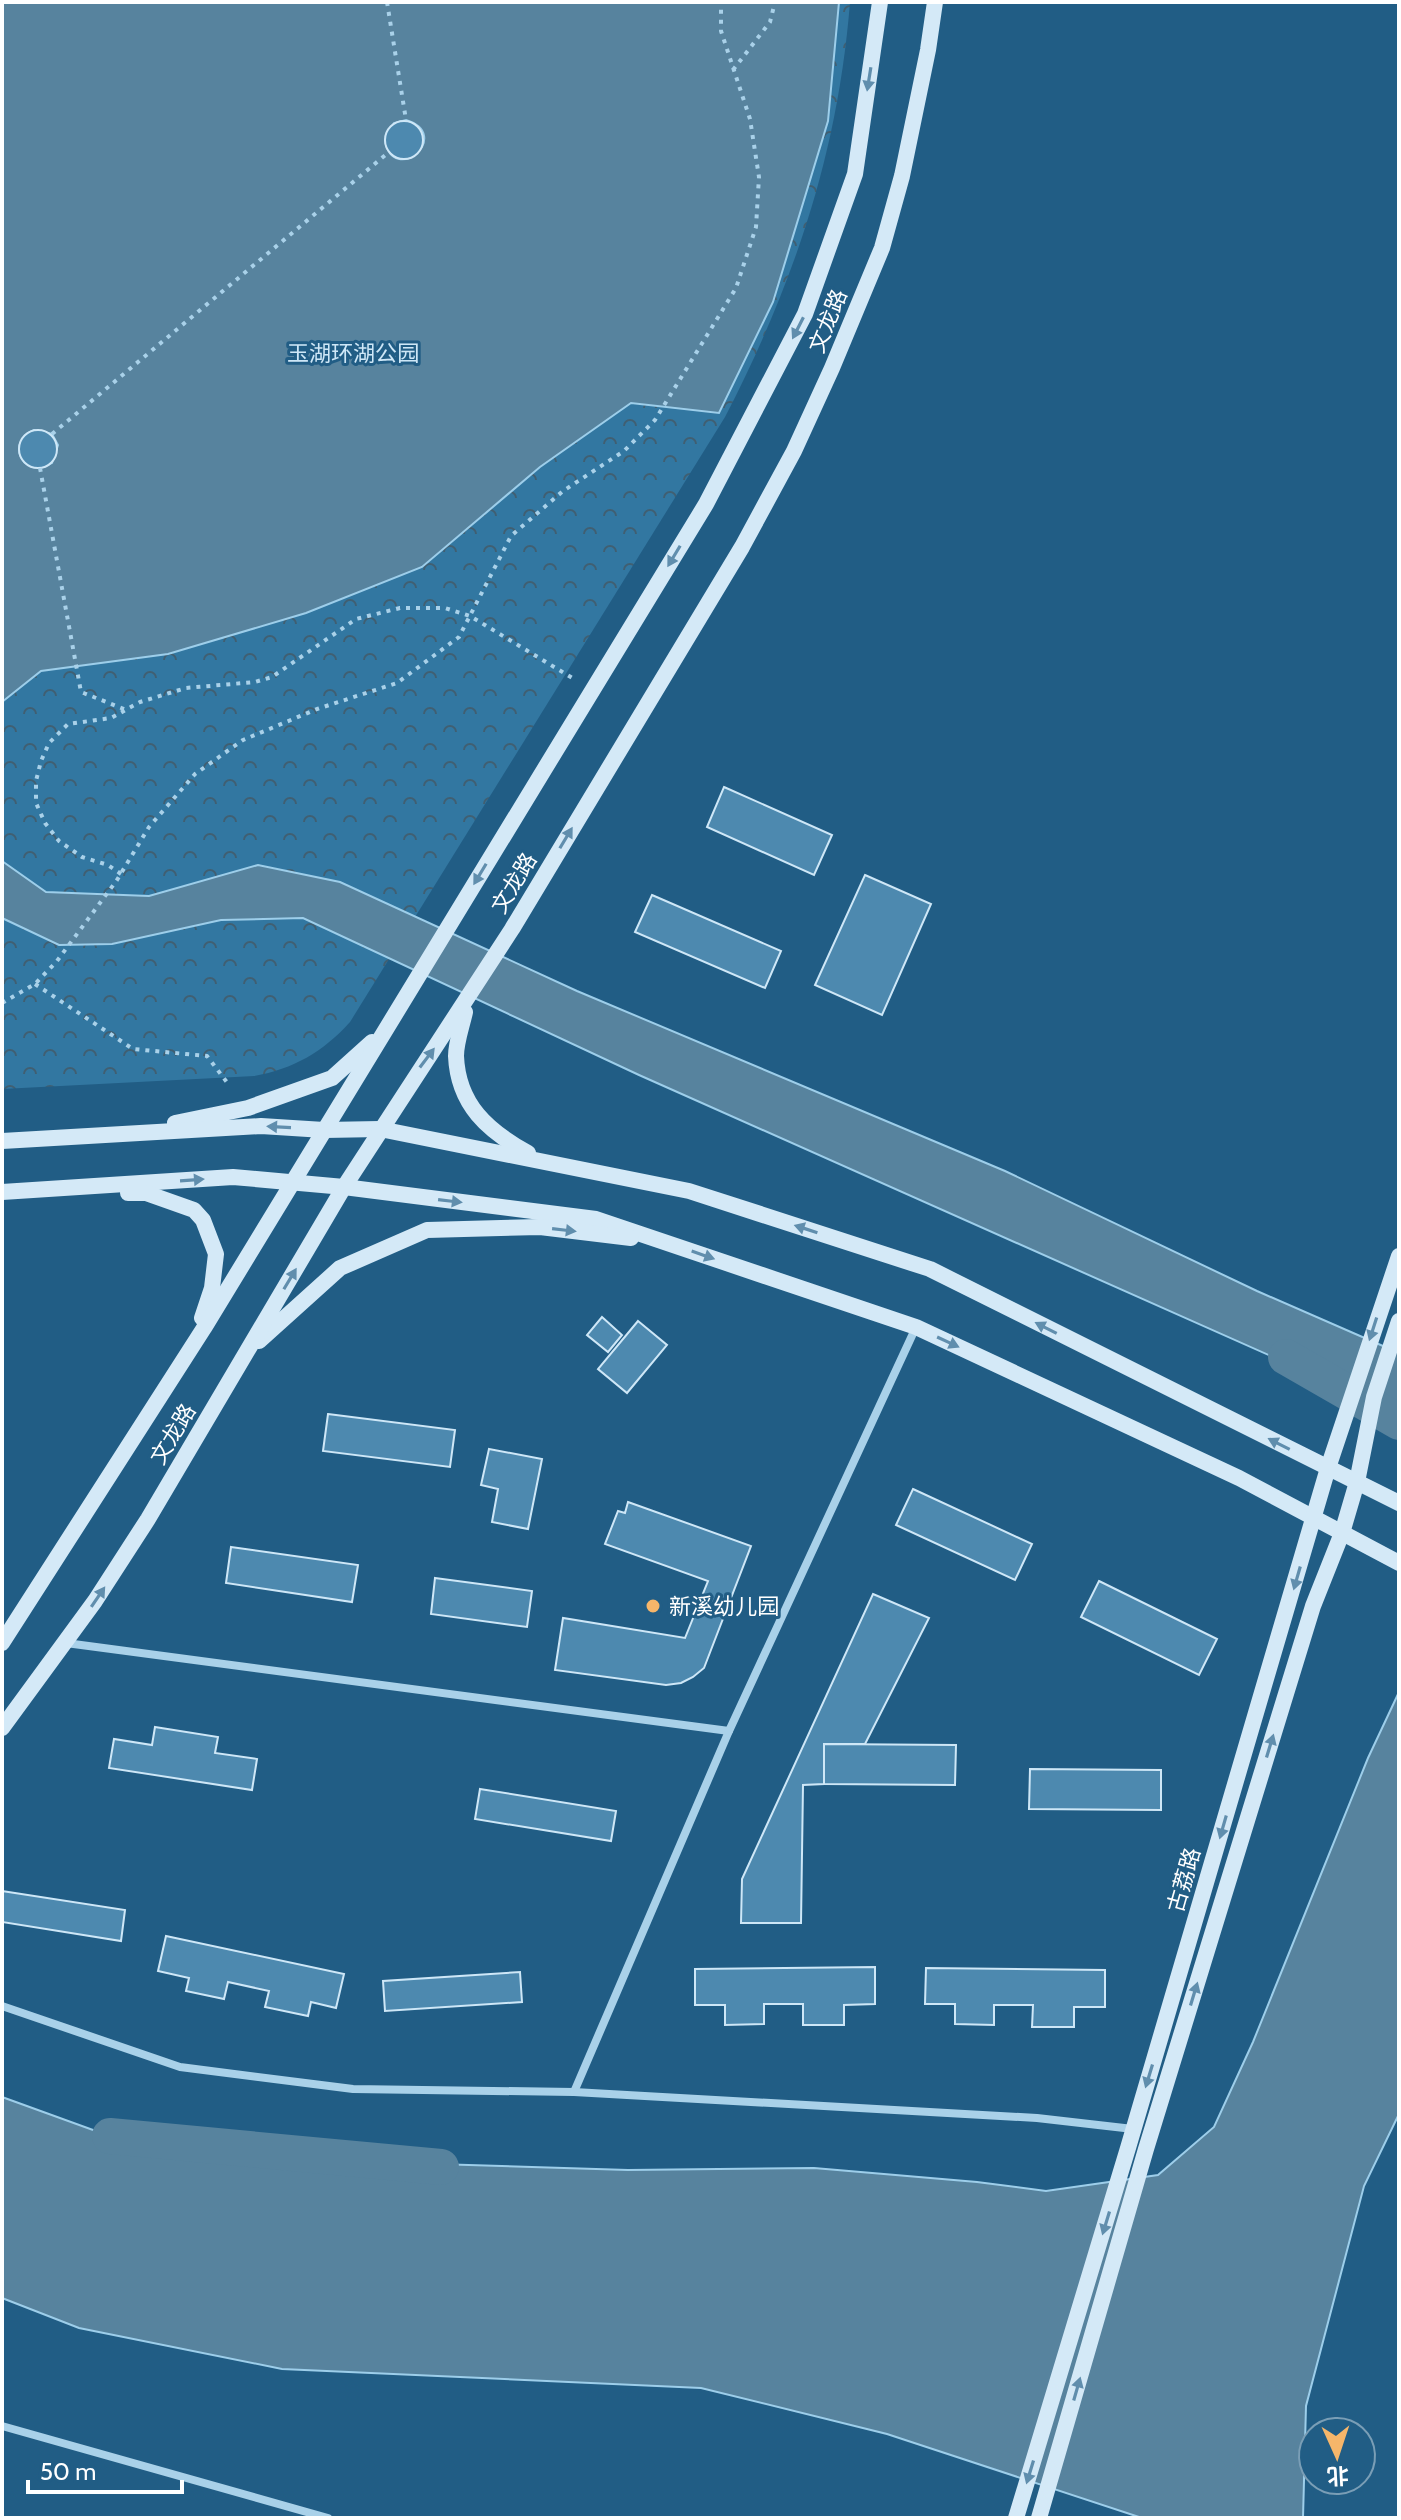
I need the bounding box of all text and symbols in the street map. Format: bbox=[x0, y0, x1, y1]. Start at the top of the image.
one-way arrow bbox=[863, 67, 875, 92]
street label: 文龙路 bbox=[803, 285, 853, 357]
one-way arrow bbox=[791, 316, 804, 339]
park label: 玉湖环湖公园 bbox=[287, 340, 419, 367]
one-way arrow bbox=[667, 546, 682, 567]
one-way arrow bbox=[559, 827, 573, 849]
street label: 文龙路 bbox=[485, 848, 543, 918]
one-way arrow bbox=[474, 863, 488, 885]
one-way arrow bbox=[419, 1048, 435, 1068]
one-way arrow bbox=[266, 1121, 291, 1134]
one-way arrow bbox=[180, 1173, 205, 1186]
one-way arrow bbox=[438, 1194, 463, 1207]
one-way arrow bbox=[551, 1223, 576, 1236]
one-way arrow bbox=[794, 1223, 818, 1235]
one-way arrow bbox=[691, 1250, 715, 1262]
one-way arrow bbox=[283, 1268, 297, 1290]
one-way arrow bbox=[1367, 1318, 1379, 1342]
one-way arrow bbox=[1035, 1321, 1058, 1334]
one-way arrow bbox=[936, 1335, 960, 1349]
street label: 文龙路 bbox=[144, 1399, 202, 1469]
one-way arrow bbox=[1267, 1437, 1290, 1451]
one-way arrow bbox=[1290, 1565, 1302, 1590]
one-way arrow bbox=[90, 1586, 104, 1608]
place label: 新溪幼儿园 bbox=[669, 1593, 779, 1620]
marker: 新溪幼儿园 bbox=[644, 1597, 662, 1615]
one-way arrow bbox=[1264, 1733, 1277, 1757]
one-way arrow bbox=[1216, 1815, 1229, 1839]
street label: 古荔路 bbox=[1162, 1845, 1206, 1915]
one-way arrow bbox=[1188, 1982, 1200, 2006]
one-way arrow bbox=[1142, 2065, 1155, 2089]
one-way arrow bbox=[1099, 2211, 1112, 2235]
one-way arrow bbox=[1071, 2377, 1083, 2402]
north arrow bbox=[1297, 2416, 1377, 2496]
scale bar bbox=[28, 2444, 182, 2494]
text: 50 m bbox=[40, 2457, 96, 2486]
one-way arrow bbox=[1023, 2460, 1036, 2484]
text: 北 bbox=[1326, 2461, 1350, 2490]

